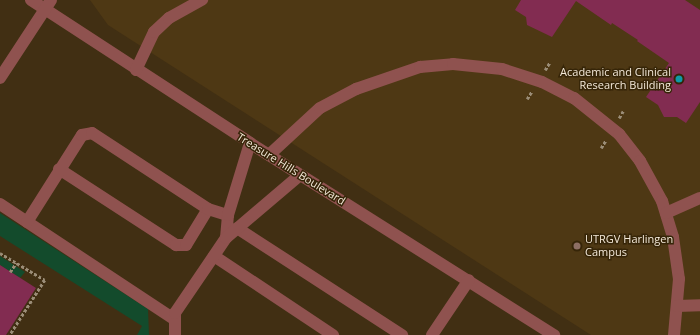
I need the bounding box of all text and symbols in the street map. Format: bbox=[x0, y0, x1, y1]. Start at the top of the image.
place label: Academic and Clinical Research Building bbox=[560, 66, 671, 92]
marker: Academic and Clinical Research Building bbox=[674, 74, 684, 84]
street label: Treasure Hills Boulevard bbox=[234, 130, 348, 208]
place label: UTRGV Harlingen Campus bbox=[585, 233, 673, 259]
marker: UTRGV Harlingen Campus bbox=[572, 241, 582, 251]

